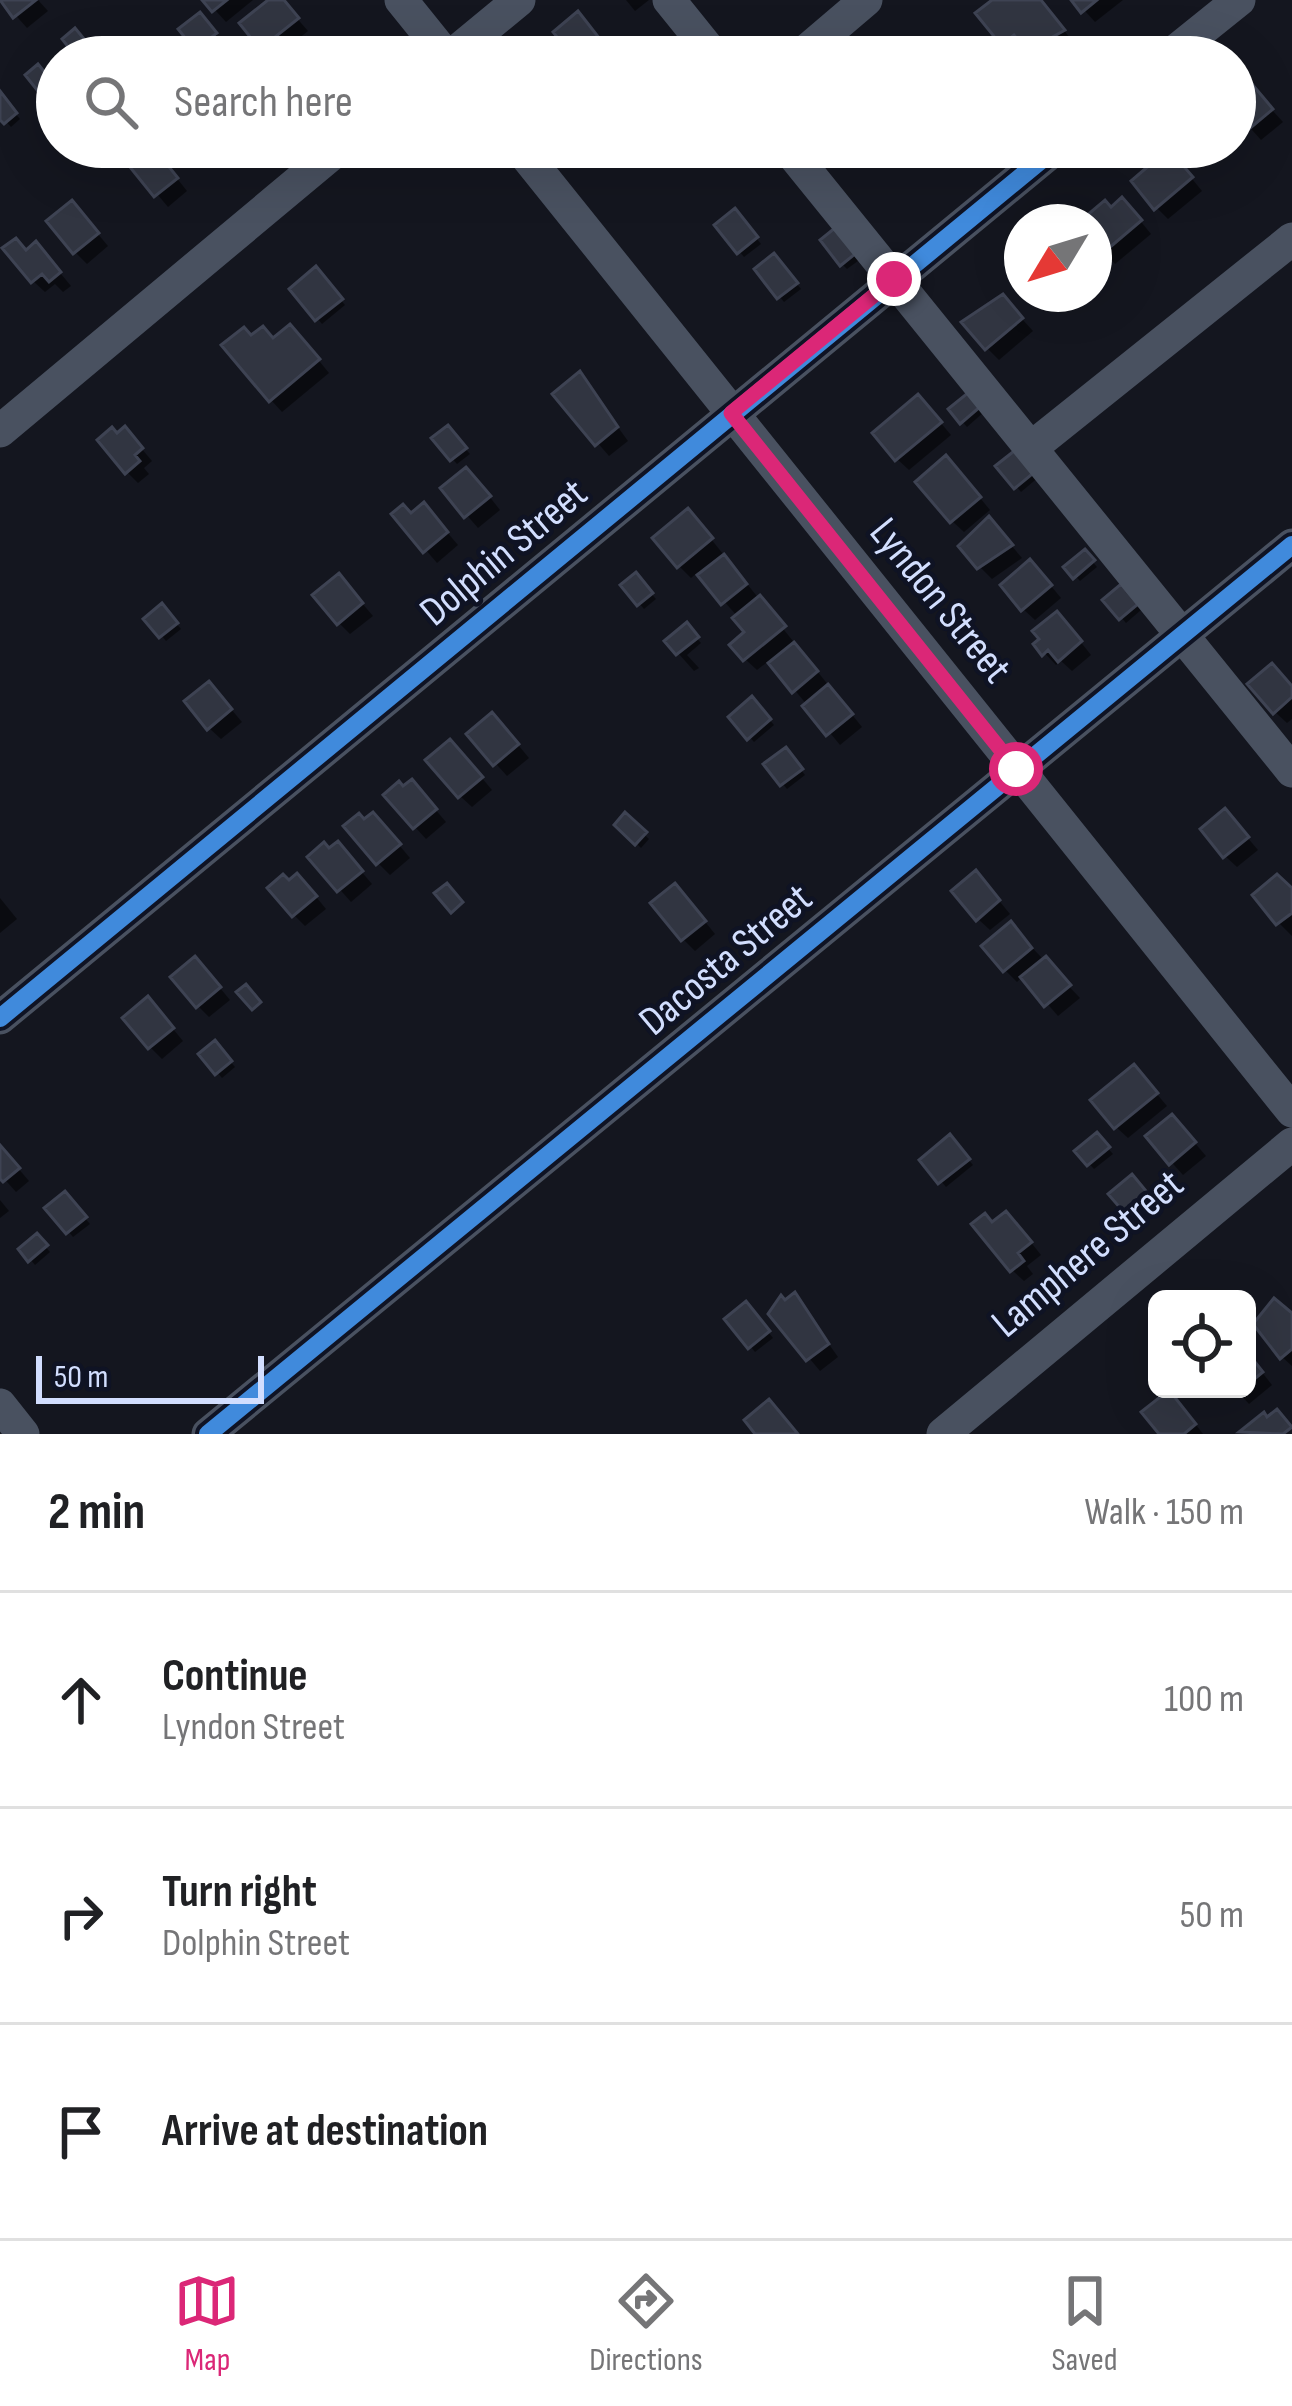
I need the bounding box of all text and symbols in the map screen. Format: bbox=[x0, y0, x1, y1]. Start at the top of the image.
search box bbox=[36, 36, 1256, 168]
icon: search bbox=[78, 69, 144, 135]
text: Search here bbox=[174, 75, 353, 130]
north arrow bbox=[1004, 204, 1112, 312]
route end bbox=[867, 252, 921, 306]
street label: Dolphin Street bbox=[410, 468, 598, 638]
street label: Lyndon Street bbox=[858, 508, 1022, 694]
route start bbox=[989, 742, 1043, 796]
street label: Dacosta Street bbox=[629, 873, 823, 1047]
street label: Lamphere Street bbox=[982, 1159, 1194, 1349]
map controls bbox=[1148, 1290, 1256, 1398]
button: locate bbox=[1148, 1290, 1256, 1398]
scale bar bbox=[36, 1350, 264, 1403]
text: 50 m bbox=[54, 1357, 108, 1397]
text: 2 min bbox=[48, 1482, 145, 1543]
text: Walk · 150 m bbox=[1084, 1489, 1244, 1536]
text: Continue bbox=[162, 1649, 308, 1704]
icon: ahead bbox=[48, 1667, 114, 1733]
text: 100 m bbox=[1164, 1676, 1244, 1723]
text: Lyndon Street bbox=[162, 1704, 345, 1751]
text: Turn right bbox=[162, 1865, 317, 1920]
icon: right bbox=[48, 1883, 114, 1949]
text: 50 m bbox=[1180, 1892, 1244, 1939]
text: Dolphin Street bbox=[162, 1920, 350, 1967]
icon: arrive bbox=[48, 2099, 114, 2165]
text: Arrive at destination bbox=[162, 2104, 488, 2159]
tab: Map bbox=[174, 2268, 240, 2380]
tab: Directions bbox=[589, 2268, 703, 2380]
tab: Saved bbox=[1051, 2268, 1118, 2380]

